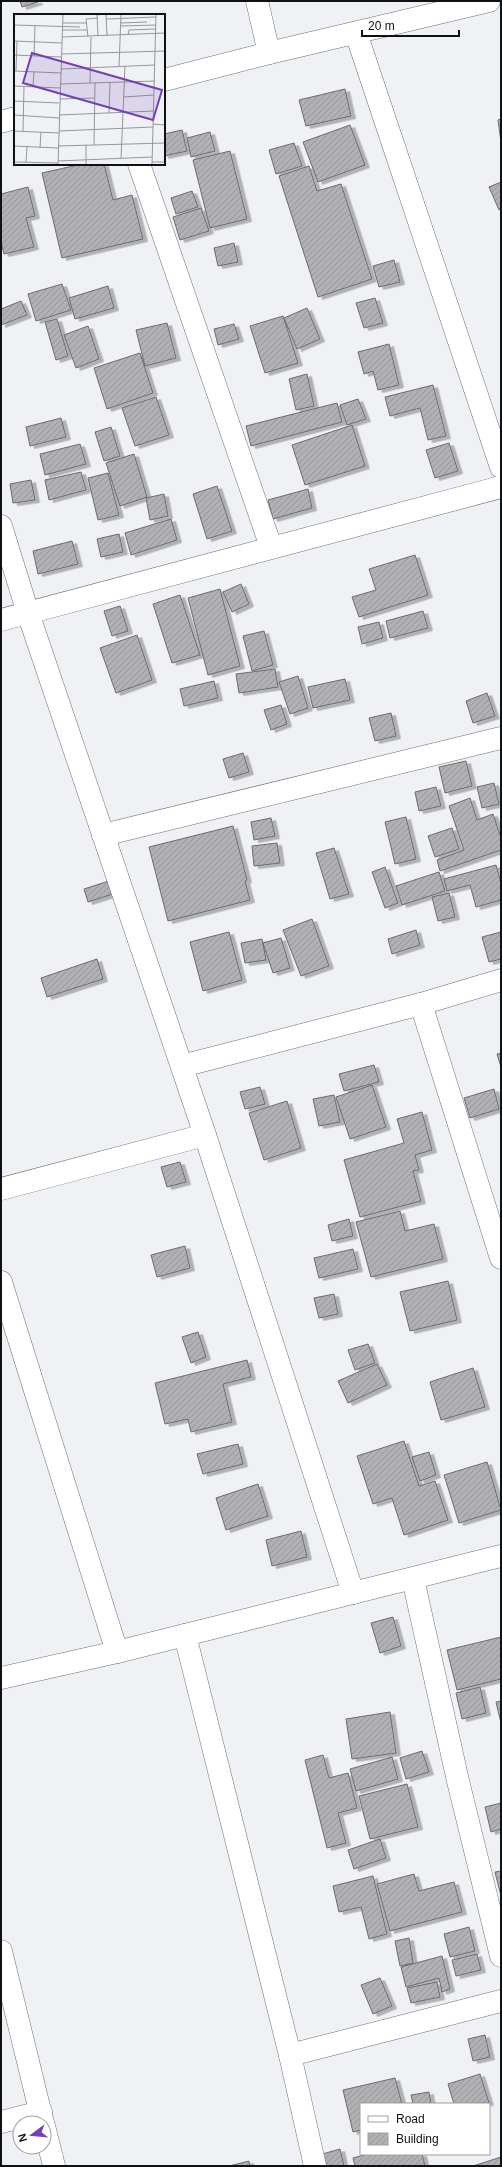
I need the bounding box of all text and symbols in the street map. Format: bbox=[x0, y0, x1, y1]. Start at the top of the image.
scale bar bbox=[362, 12, 459, 38]
inset map bbox=[14, 14, 165, 165]
text: 20 m bbox=[368, 19, 395, 33]
legend bbox=[360, 2103, 490, 2155]
text: Road bbox=[396, 2112, 425, 2126]
north arrow bbox=[12, 2115, 52, 2155]
text: N bbox=[16, 2132, 29, 2143]
text: Building bbox=[396, 2132, 439, 2146]

